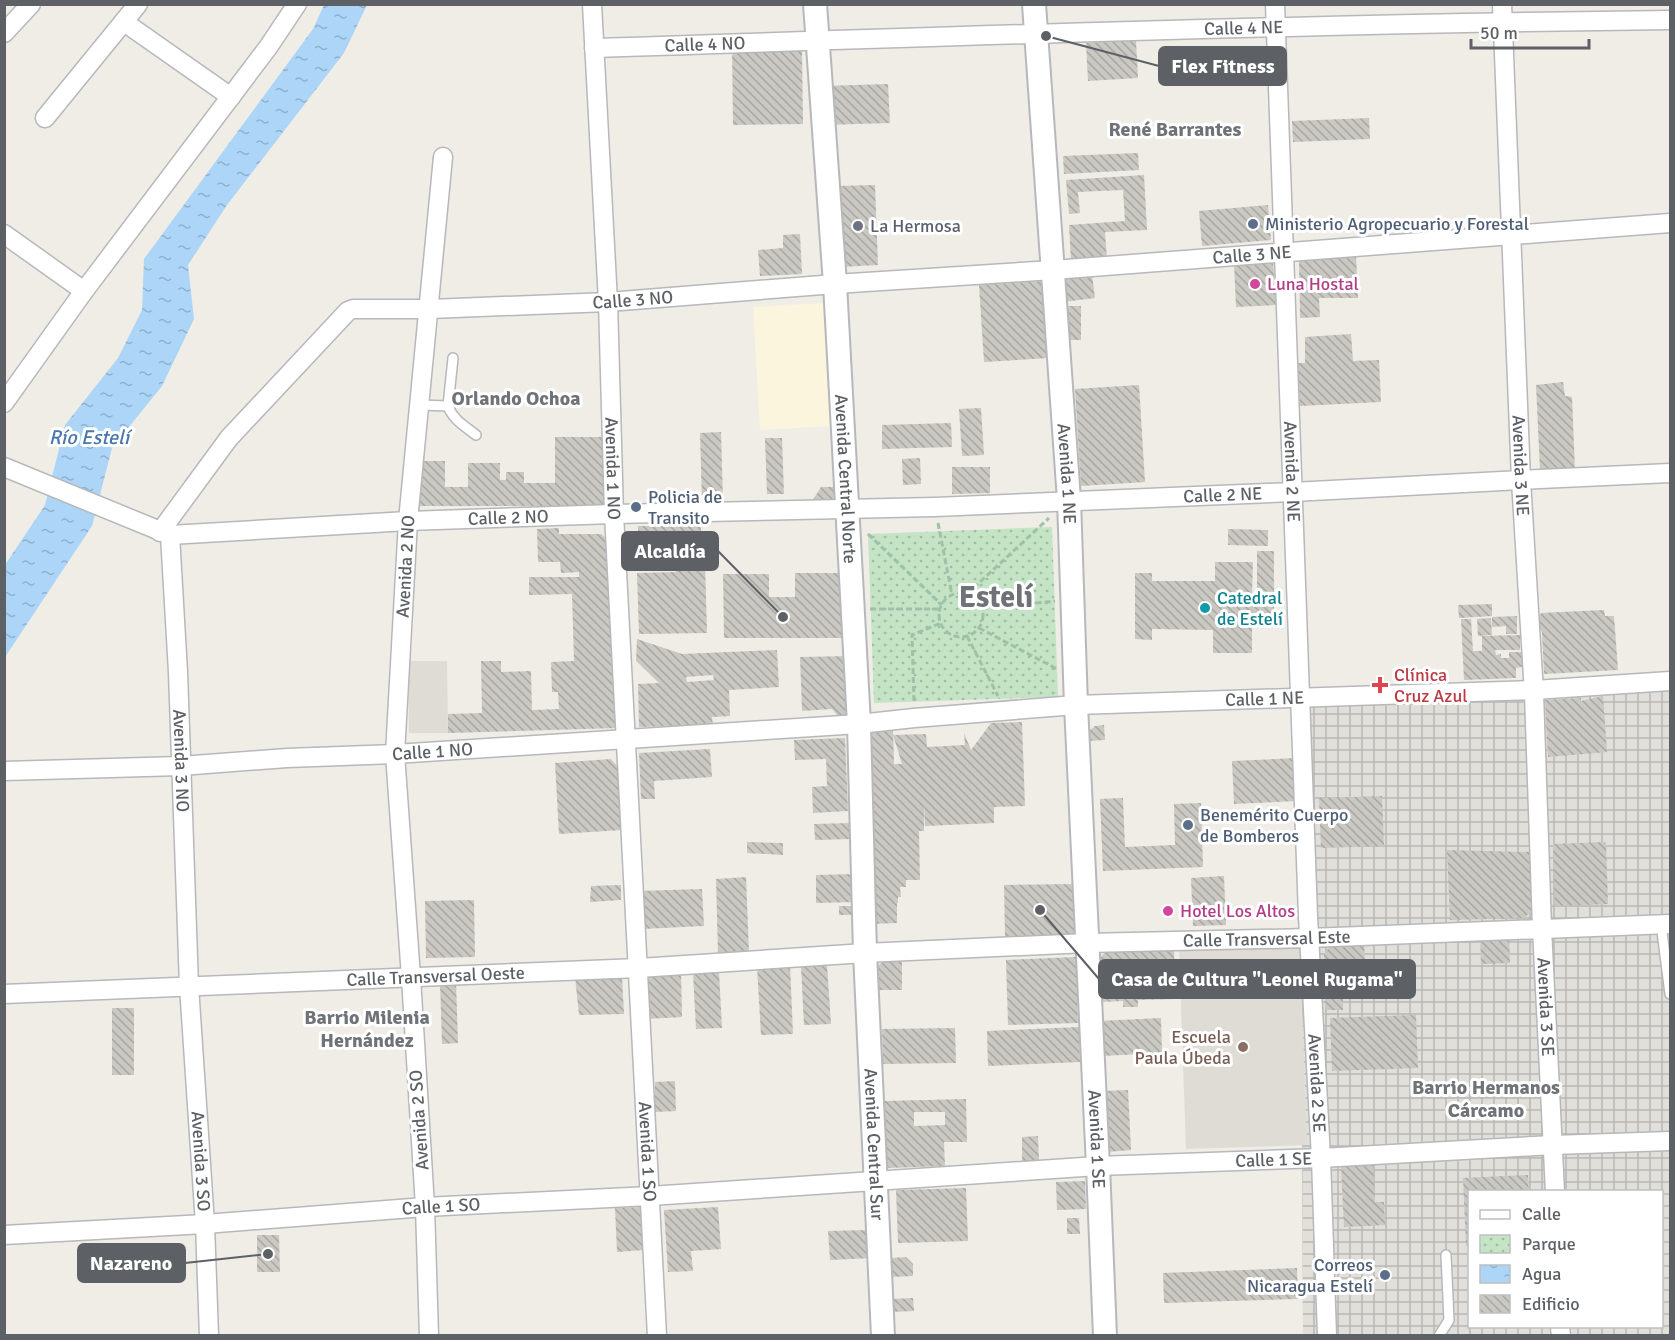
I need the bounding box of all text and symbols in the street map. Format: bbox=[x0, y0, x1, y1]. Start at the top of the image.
scale bar bbox=[1471, 12, 1590, 50]
street label: Calle 4 NE bbox=[1204, 16, 1284, 40]
text: 50 m bbox=[1480, 22, 1518, 44]
street label: Calle 4 NO bbox=[664, 32, 746, 57]
callout: Flex Fitness bbox=[1159, 47, 1286, 85]
text: Flex Fitness bbox=[1171, 54, 1275, 79]
district label: René Barrantes bbox=[1109, 117, 1242, 142]
place label: Ministerio Agropecuario y Forestal bbox=[1265, 213, 1529, 235]
place label: La Hermosa bbox=[870, 215, 961, 237]
marker: Ministerio Agropecuario y Forestal bbox=[1246, 217, 1260, 231]
marker: La Hermosa bbox=[851, 219, 865, 233]
street label: Calle 3 NE bbox=[1212, 241, 1292, 269]
place label: Luna Hostal bbox=[1267, 273, 1359, 295]
marker: Luna Hostal bbox=[1248, 277, 1262, 291]
street label: Calle 3 NO bbox=[592, 286, 674, 314]
district label: Orlando Ochoa bbox=[452, 386, 580, 411]
street label: Avenida Central Norte bbox=[830, 394, 861, 564]
street label: Avenida 3 NE bbox=[1507, 415, 1534, 517]
street label: Avenida 1 NO bbox=[600, 417, 625, 520]
street label: Avenida 2 NE bbox=[1279, 421, 1305, 523]
street label: Avenida 1 NE bbox=[1053, 423, 1081, 525]
water label: Río Estelí bbox=[49, 425, 133, 450]
street label: Calle 2 NE bbox=[1183, 482, 1263, 508]
place label: Policia de Transito bbox=[648, 486, 722, 529]
marker: Policia de Transito bbox=[629, 500, 643, 514]
street label: Calle 2 NO bbox=[467, 505, 549, 530]
street label: Avenida 2 NO bbox=[392, 514, 420, 618]
callout: Alcaldía bbox=[622, 532, 718, 570]
text: Alcaldía bbox=[634, 539, 706, 564]
district label: Estelí bbox=[959, 579, 1033, 616]
place label: Catedral de Estelí bbox=[1217, 587, 1283, 630]
marker: Catedral de Estelí bbox=[1198, 601, 1212, 615]
place label: Clínica Cruz Azul bbox=[1394, 664, 1468, 707]
marker: Clínica Cruz Azul bbox=[1371, 676, 1389, 694]
street label: Calle 1 NE bbox=[1225, 687, 1305, 711]
street label: Avenida 3 NO bbox=[168, 709, 194, 813]
street label: Calle 1 NO bbox=[391, 738, 474, 765]
place label: Benemérito Cuerpo de Bomberos bbox=[1200, 804, 1348, 847]
marker: Benemérito Cuerpo de Bomberos bbox=[1181, 818, 1195, 832]
place label: Hotel Los Altos bbox=[1180, 900, 1295, 922]
marker: Hotel Los Altos bbox=[1161, 904, 1175, 918]
street label: Calle Transversal Este bbox=[1183, 925, 1351, 952]
street label: Avenida 3 SE bbox=[1532, 957, 1559, 1057]
callout: Casa de Cultura "Leonel Rugama" bbox=[1099, 960, 1415, 998]
street label: Calle Transversal Oeste bbox=[346, 962, 525, 991]
text: Casa de Cultura "Leonel Rugama" bbox=[1111, 967, 1403, 992]
district label: Barrio Milenia Hernández bbox=[304, 1005, 430, 1053]
place label: Escuela Paula Úbeda bbox=[1135, 1026, 1231, 1069]
street label: Avenida 2 SE bbox=[1303, 1033, 1331, 1133]
marker: Escuela Paula Úbeda bbox=[1236, 1040, 1250, 1054]
street label: Avenida Central Sur bbox=[859, 1068, 889, 1221]
street label: Avenida 2 SO bbox=[405, 1069, 433, 1171]
district label: Barrio Hermanos Cárcamo bbox=[1412, 1075, 1560, 1123]
street label: Avenida 1 SE bbox=[1083, 1089, 1110, 1189]
street label: Avenida 1 SO bbox=[634, 1101, 661, 1202]
street label: Avenida 3 SO bbox=[186, 1110, 215, 1212]
street label: Calle 1 SE bbox=[1235, 1147, 1313, 1172]
legend bbox=[1468, 1190, 1663, 1328]
street label: Calle 1 SO bbox=[401, 1193, 481, 1220]
text: Calle bbox=[1522, 1203, 1561, 1225]
text: Parque bbox=[1522, 1233, 1576, 1255]
callout: Nazareno bbox=[78, 1244, 185, 1282]
text: Nazareno bbox=[90, 1251, 172, 1276]
place label: Correos Nicaragua Estelí bbox=[1247, 1254, 1373, 1297]
text: Agua bbox=[1522, 1263, 1561, 1285]
marker: Correos Nicaragua Estelí bbox=[1378, 1268, 1392, 1282]
text: Edificio bbox=[1522, 1293, 1580, 1315]

